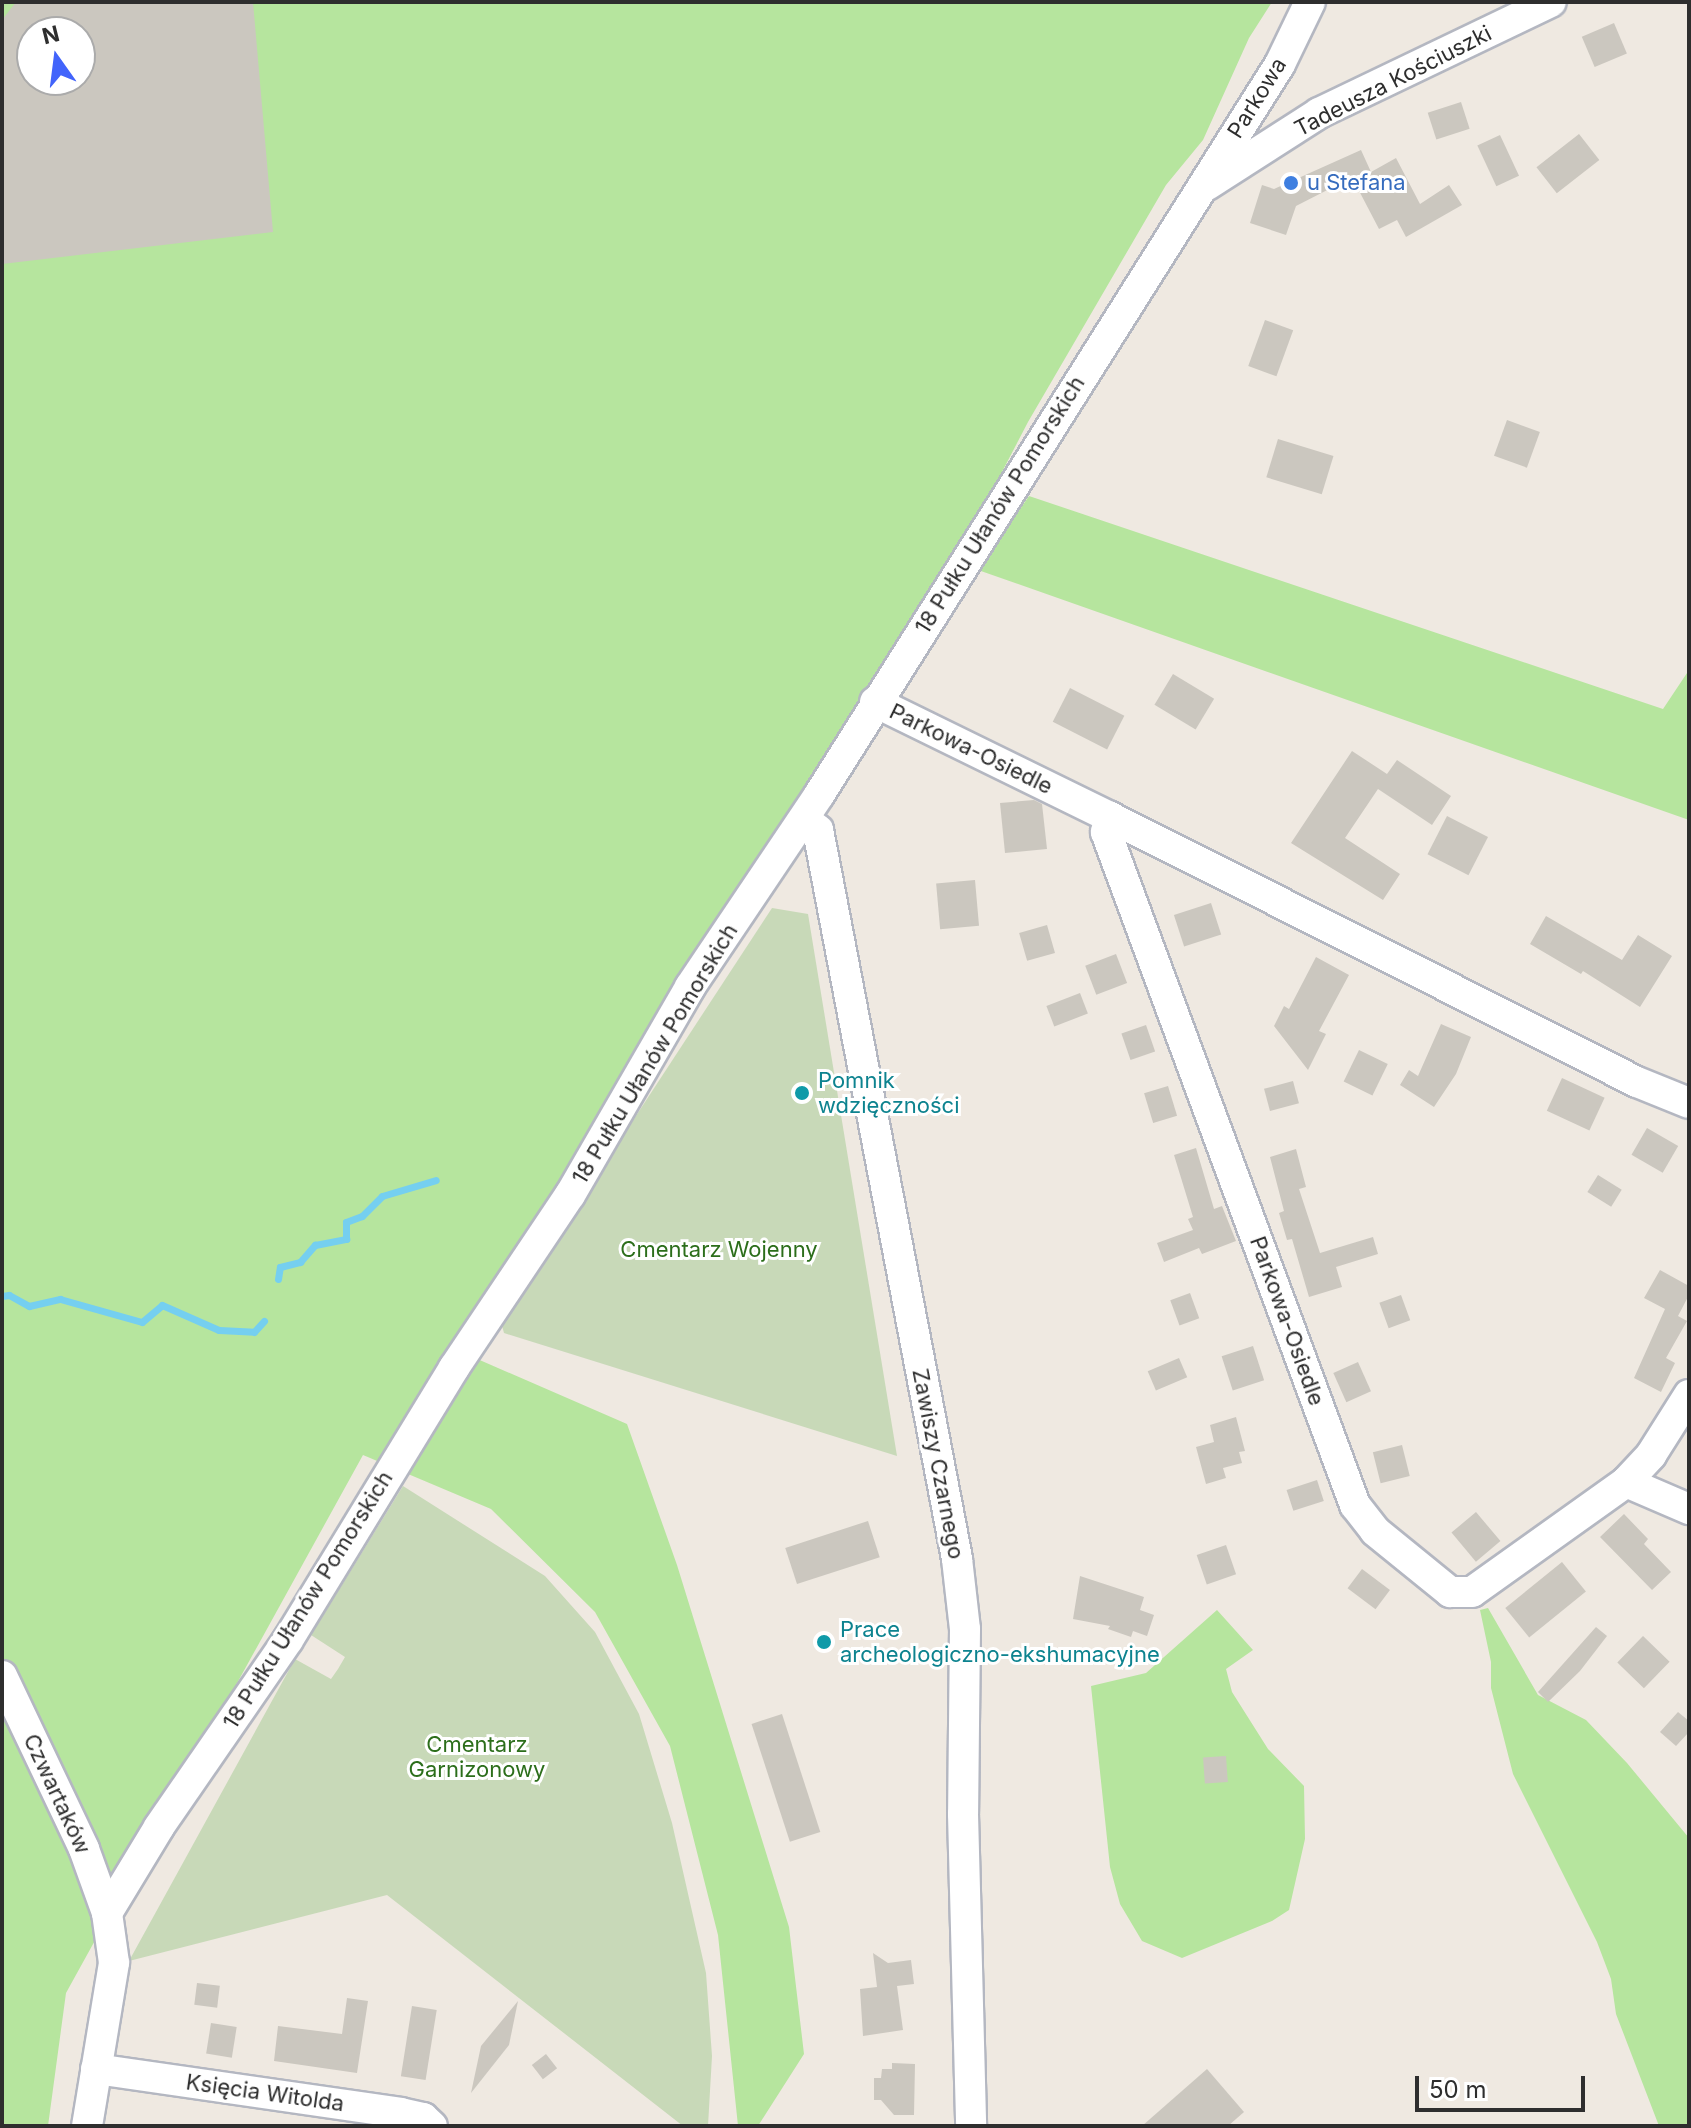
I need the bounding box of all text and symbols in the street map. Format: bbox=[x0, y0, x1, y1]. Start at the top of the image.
north arrow bbox=[16, 16, 96, 96]
text: N bbox=[39, 20, 62, 49]
street label: Tadeusza Kościuszki bbox=[1290, 20, 1496, 142]
street label: Parkowa bbox=[1222, 53, 1292, 143]
place label: u Stefana bbox=[1307, 170, 1406, 196]
marker: u Stefana bbox=[1282, 174, 1300, 192]
street label: 18 Pułku Ułanów Pomorskich bbox=[910, 371, 1090, 639]
street label: Parkowa-Osiedle bbox=[885, 698, 1057, 800]
street label: 18 Pułku Ułanów Pomorskich bbox=[567, 919, 743, 1189]
place label: Pomnik wdzięczności bbox=[818, 1067, 959, 1118]
marker: Pomnik wdzięczności bbox=[793, 1084, 811, 1102]
street label: Parkowa-Osiedle bbox=[1244, 1233, 1330, 1409]
park label: Cmentarz Wojenny bbox=[620, 1237, 818, 1263]
street label: Zawiszy Czarnego bbox=[907, 1366, 969, 1562]
street label: 18 Pułku Ułanów Pomorskich bbox=[218, 1466, 398, 1734]
place label: Prace archeologiczno-ekshumacyjne bbox=[840, 1616, 1160, 1668]
marker: Prace archeologiczno-ekshumacyjne bbox=[815, 1633, 833, 1651]
street label: Czwartaków bbox=[18, 1730, 96, 1858]
park label: Cmentarz Garnizonowy bbox=[409, 1731, 545, 1782]
scale bar bbox=[1419, 2060, 1589, 2110]
street label: Księcia Witolda bbox=[184, 2069, 346, 2117]
text: 50 m bbox=[1429, 2075, 1487, 2104]

